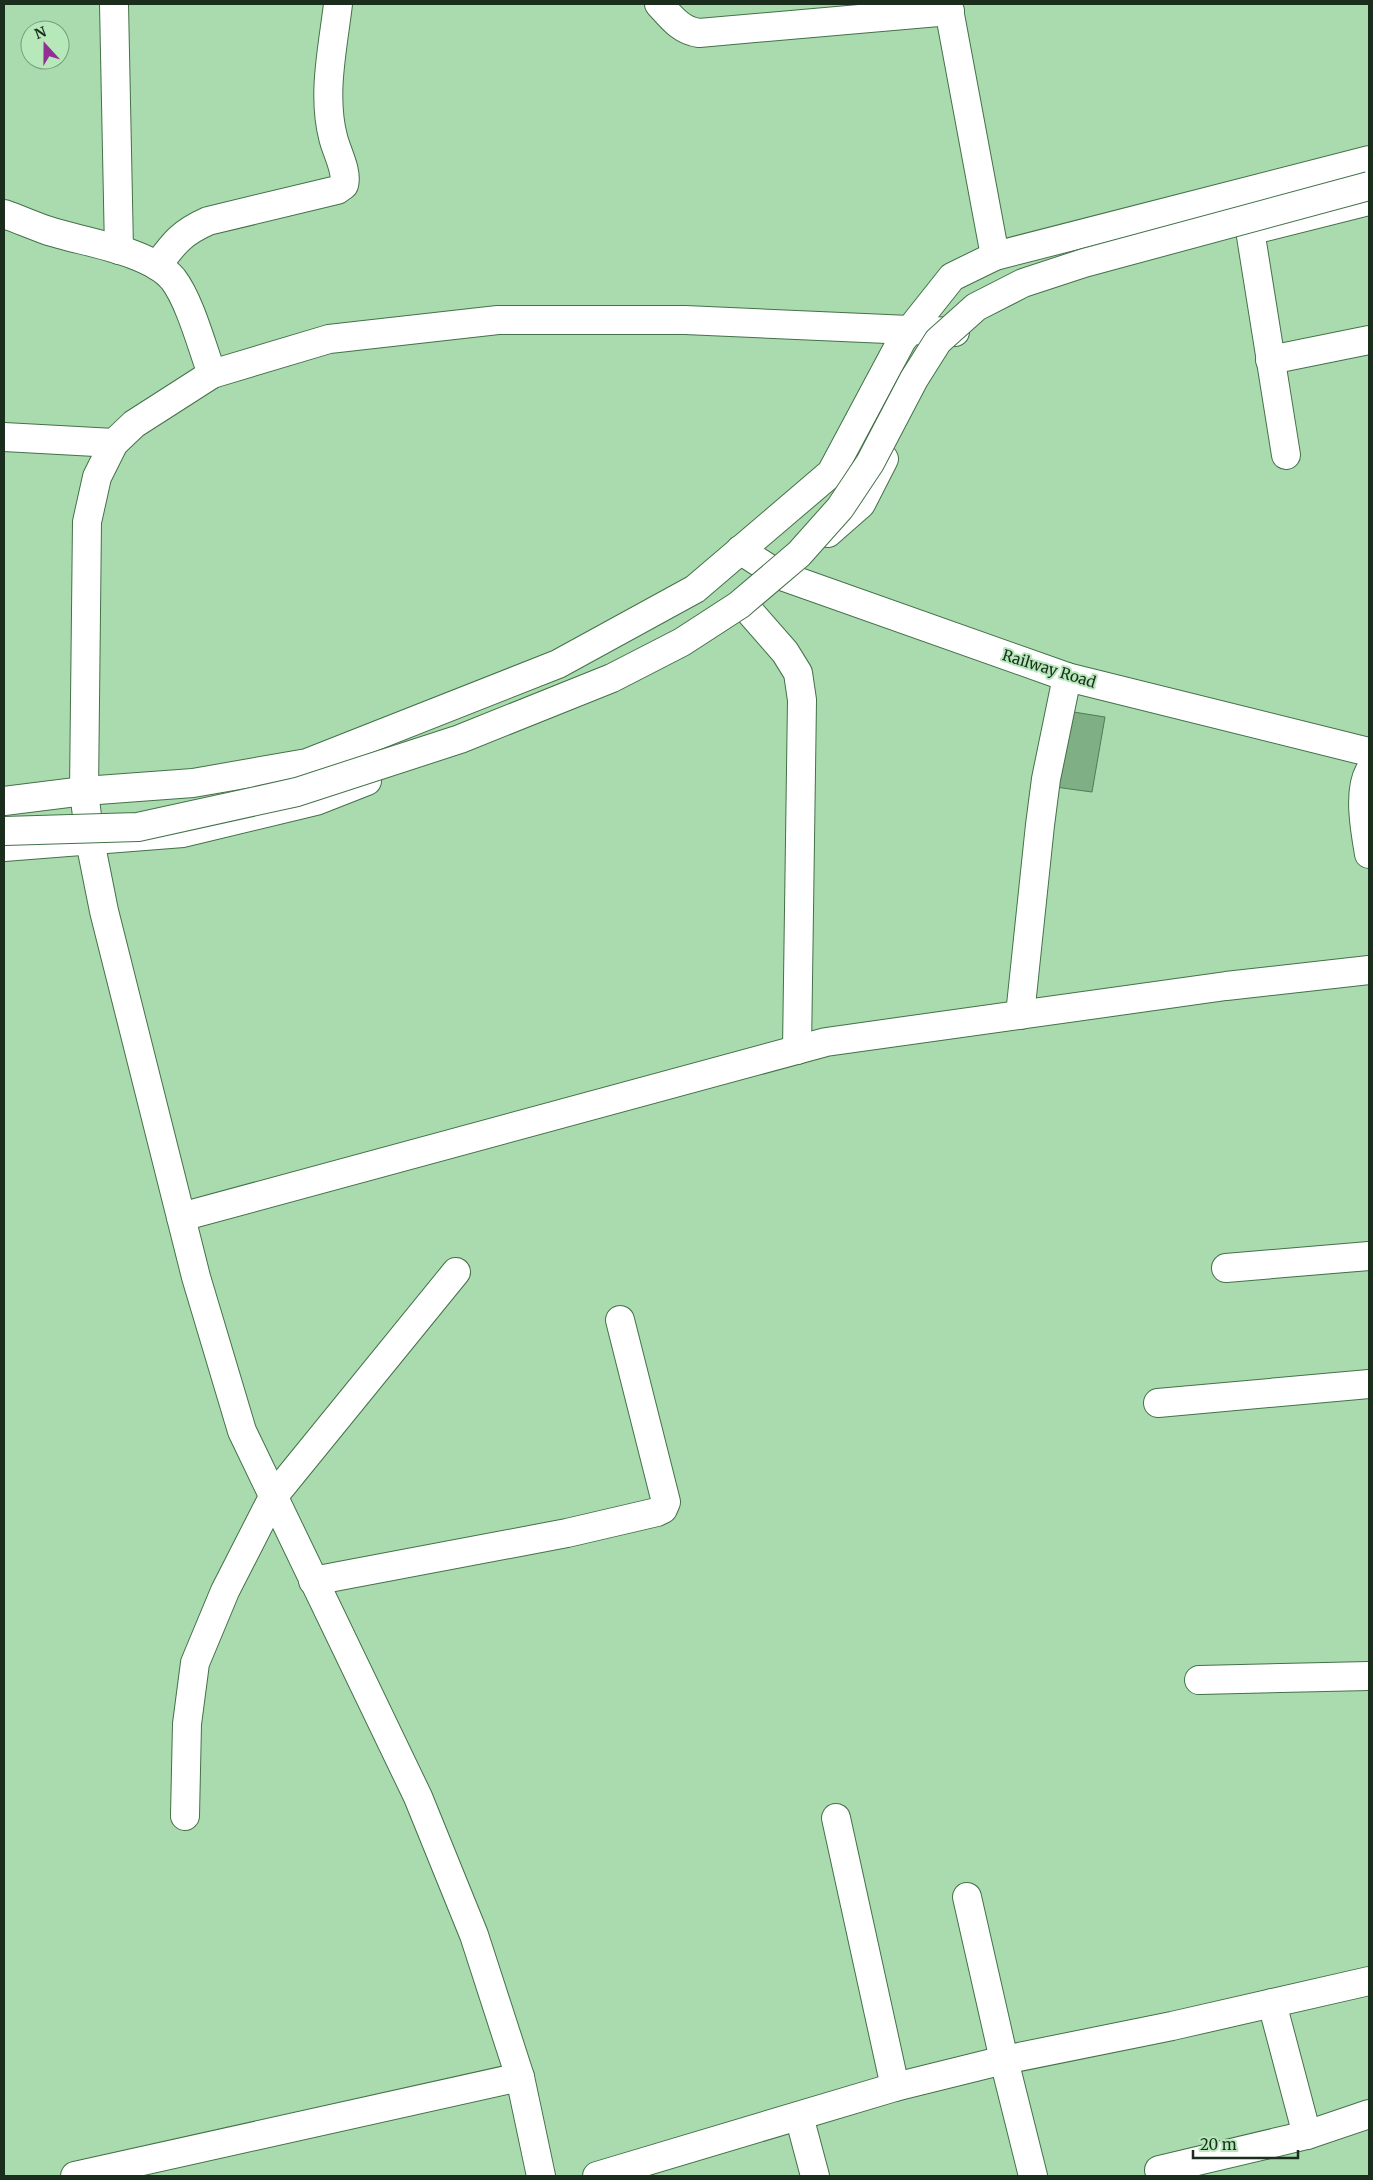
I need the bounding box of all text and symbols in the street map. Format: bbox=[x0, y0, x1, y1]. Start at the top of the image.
north arrow bbox=[20, 20, 70, 70]
text: N bbox=[32, 22, 49, 43]
street label: Railway Road bbox=[1000, 645, 1098, 692]
scale bar bbox=[1193, 2128, 1298, 2160]
text: 20 m bbox=[1200, 2135, 1237, 2154]

